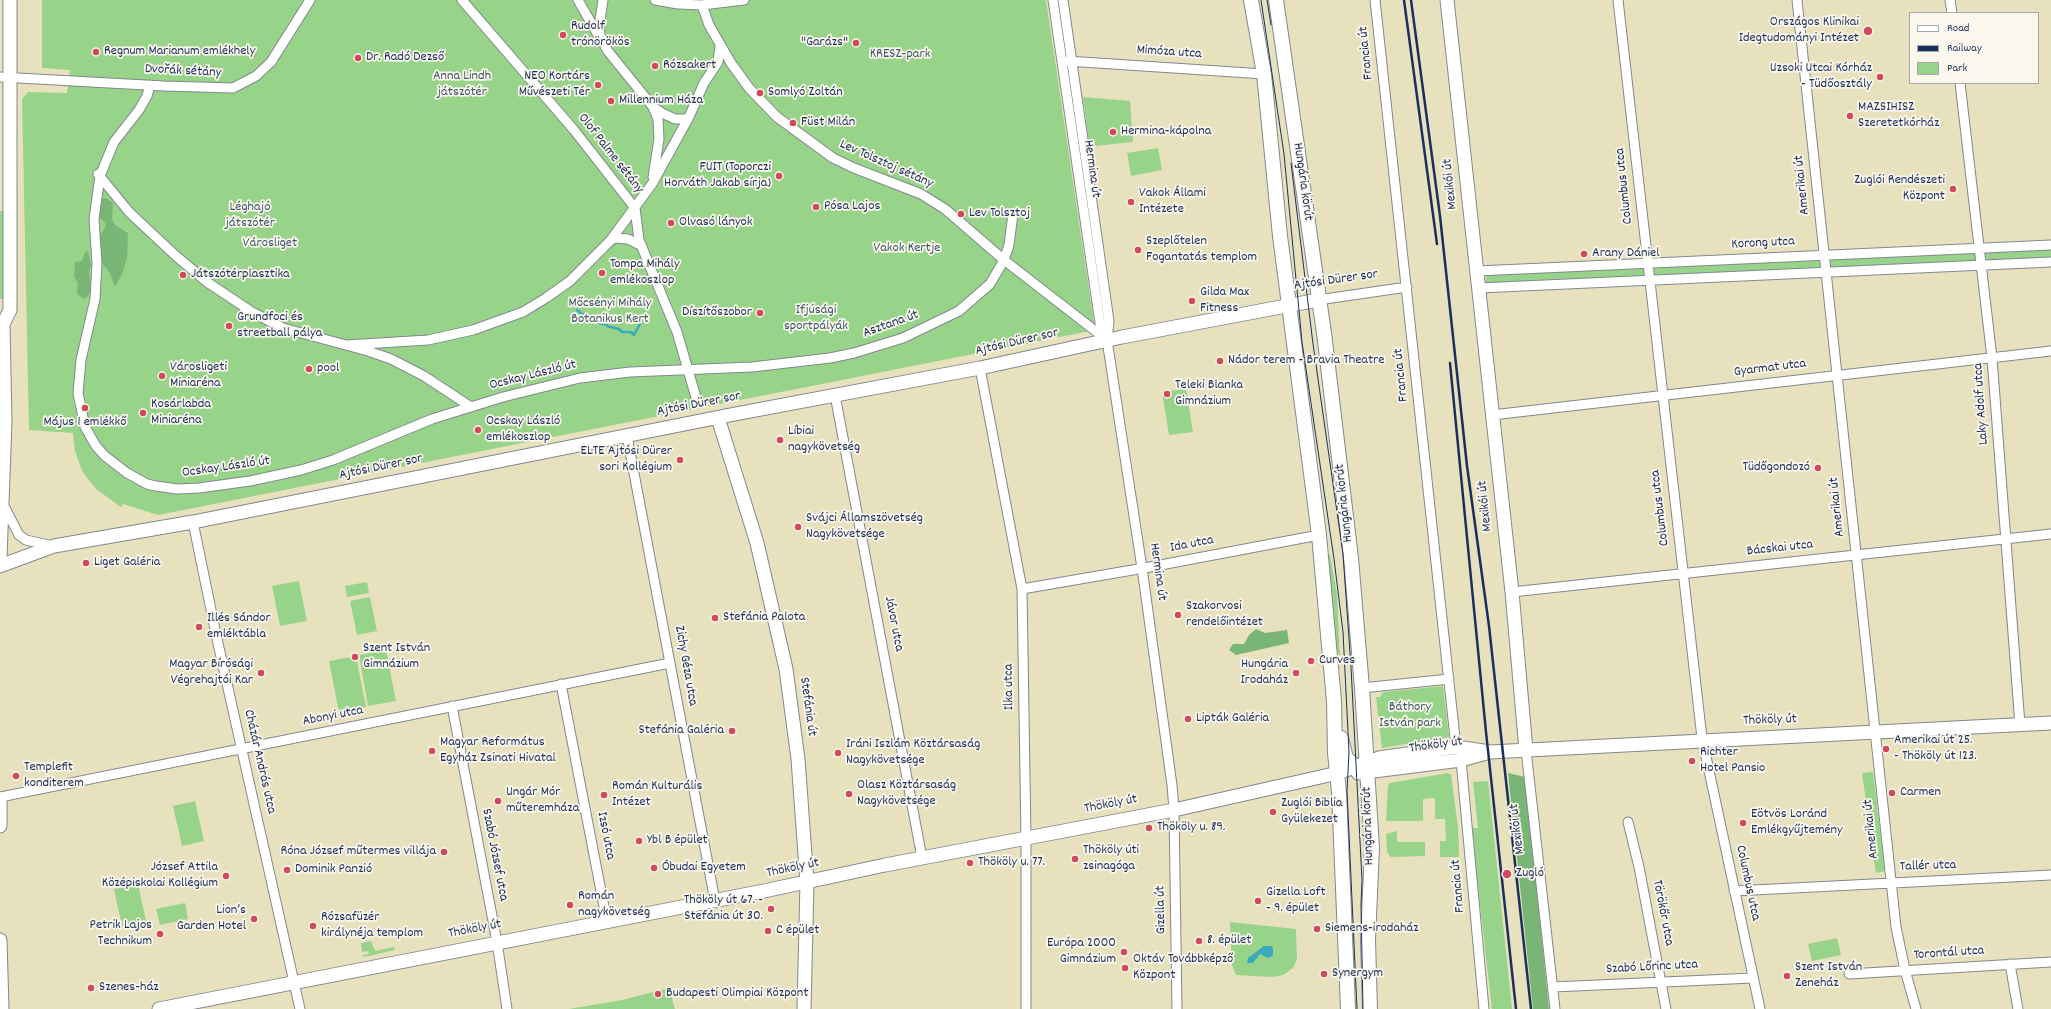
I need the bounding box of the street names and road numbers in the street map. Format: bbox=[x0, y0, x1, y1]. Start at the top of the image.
street label: Francia út bbox=[1356, 25, 1378, 81]
street label: Mimóza utca bbox=[1136, 42, 1202, 64]
street label: Dvořák sétány bbox=[144, 62, 222, 82]
street label: Olof Palme sétány bbox=[573, 111, 647, 197]
street label: Lev Tolsztoj sétány bbox=[837, 137, 935, 193]
street label: Hermina út bbox=[1079, 139, 1103, 199]
street label: Hungária körút bbox=[1288, 142, 1316, 222]
street label: Columbus utca bbox=[1613, 147, 1637, 225]
street label: Amerikai út bbox=[1791, 154, 1815, 216]
street label: Mexikói út bbox=[1440, 158, 1462, 210]
street label: Korong utca bbox=[1731, 234, 1795, 254]
street label: Ajtósi Dürer sor bbox=[1293, 267, 1379, 295]
street label: Asztana út bbox=[861, 307, 921, 343]
street label: Ajtósi Dürer sor bbox=[974, 325, 1060, 361]
street label: Francia út bbox=[1391, 347, 1413, 403]
street label: Gyarmat utca bbox=[1733, 356, 1807, 382]
street label: Ocskay László út bbox=[488, 357, 578, 395]
street label: Laky Adolf utca bbox=[1971, 362, 1993, 446]
street label: Ajtósi Dürer sor bbox=[656, 389, 742, 421]
street label: Ajtósi Dürer sor bbox=[338, 451, 424, 485]
street label: Ocskay László út bbox=[181, 454, 271, 482]
street label: Hungária körút bbox=[1333, 463, 1357, 543]
street label: Columbus utca bbox=[1648, 469, 1674, 547]
street label: Amerikai út bbox=[1826, 476, 1850, 538]
street label: Mexikói út bbox=[1475, 480, 1497, 532]
street label: Ida utca bbox=[1169, 533, 1215, 557]
street label: Bácskai utca bbox=[1746, 537, 1814, 561]
street label: Hermina út bbox=[1145, 542, 1169, 602]
street label: Jávor utca bbox=[879, 595, 907, 653]
street label: Zichy Géza utca bbox=[670, 625, 700, 707]
street label: Ilka utca bbox=[1001, 664, 1019, 710]
street label: Stefánia út bbox=[795, 676, 819, 738]
street label: Abonyi utca bbox=[301, 703, 365, 731]
street label: Cházár András utca bbox=[239, 708, 279, 816]
street label: Thököly út bbox=[1743, 712, 1797, 730]
street label: Thököly út bbox=[1408, 734, 1464, 758]
street label: Hungária körút bbox=[1359, 786, 1379, 866]
street label: Thököly út bbox=[1083, 792, 1139, 818]
street label: Amerikai út bbox=[1860, 798, 1884, 860]
street label: Mexikói út bbox=[1507, 803, 1529, 855]
street label: Szabó József utca bbox=[477, 807, 511, 903]
street label: Izsó utca bbox=[592, 811, 618, 861]
street label: Columbus utca bbox=[1731, 844, 1763, 922]
street label: Thököly út bbox=[765, 855, 821, 883]
street label: Tallér utca bbox=[1899, 858, 1957, 876]
street label: Francia út bbox=[1448, 859, 1470, 913]
street label: Törökőr utca bbox=[1647, 879, 1677, 947]
street label: Gizella út bbox=[1153, 885, 1171, 935]
street label: Thököly út bbox=[447, 917, 503, 943]
street label: Torontál utca bbox=[1913, 943, 1985, 965]
street label: Szabó Lőrinc utca bbox=[1606, 957, 1698, 979]

